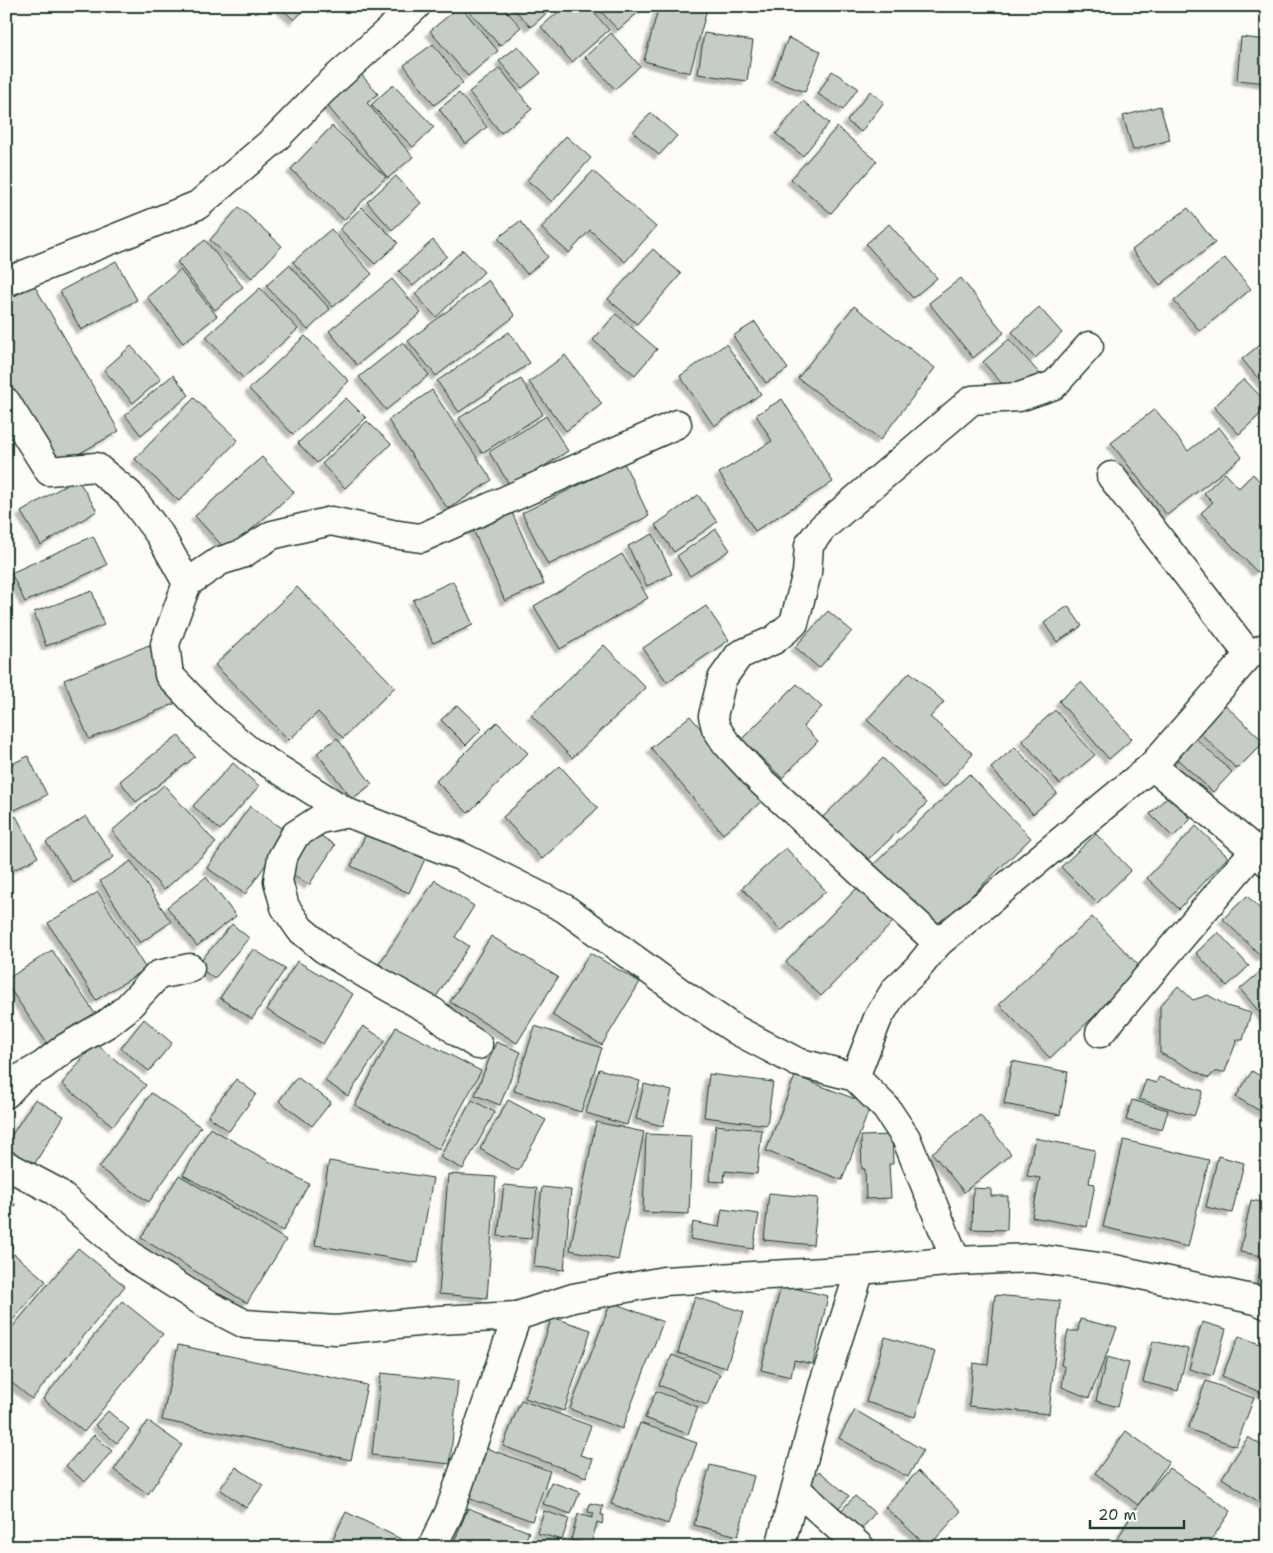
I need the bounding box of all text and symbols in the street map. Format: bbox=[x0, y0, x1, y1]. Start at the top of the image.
scale bar bbox=[1090, 1498, 1184, 1530]
text: 20 m bbox=[1098, 1505, 1137, 1525]

